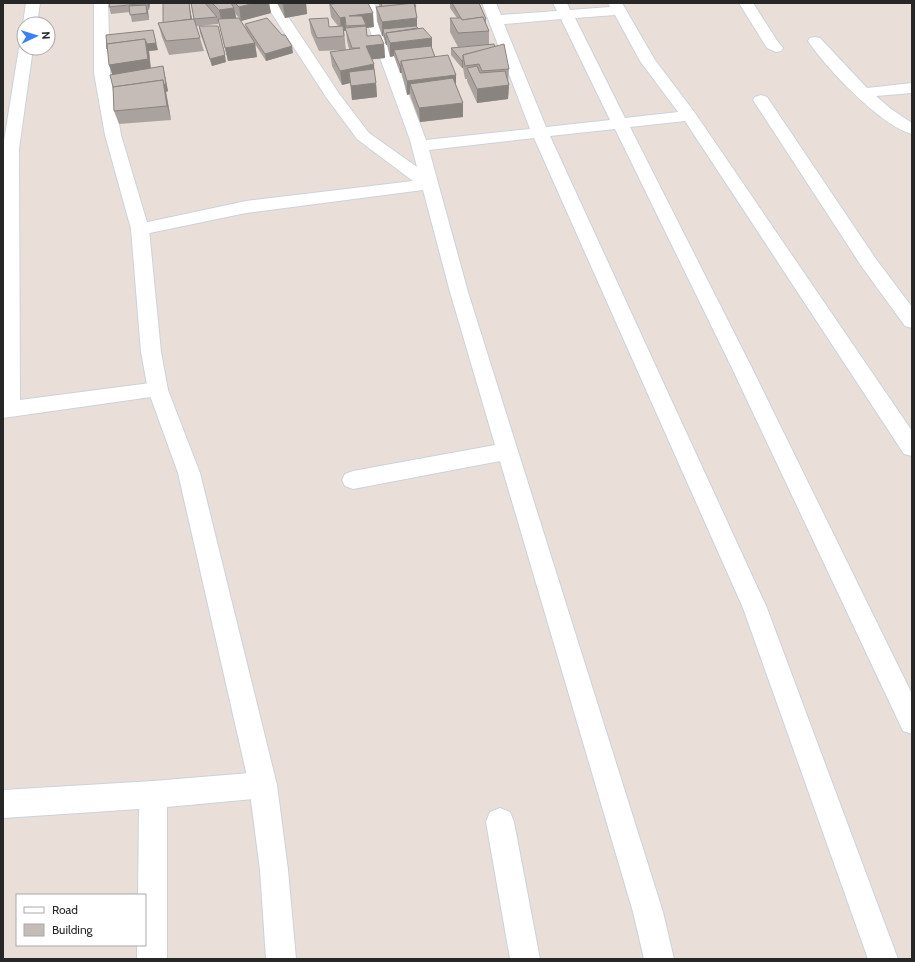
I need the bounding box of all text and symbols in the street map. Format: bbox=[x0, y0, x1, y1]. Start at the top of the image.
north arrow bbox=[16, 16, 56, 56]
text: N bbox=[39, 31, 53, 40]
legend bbox=[16, 894, 146, 946]
text: Road bbox=[52, 902, 78, 917]
text: Building bbox=[52, 922, 94, 937]

